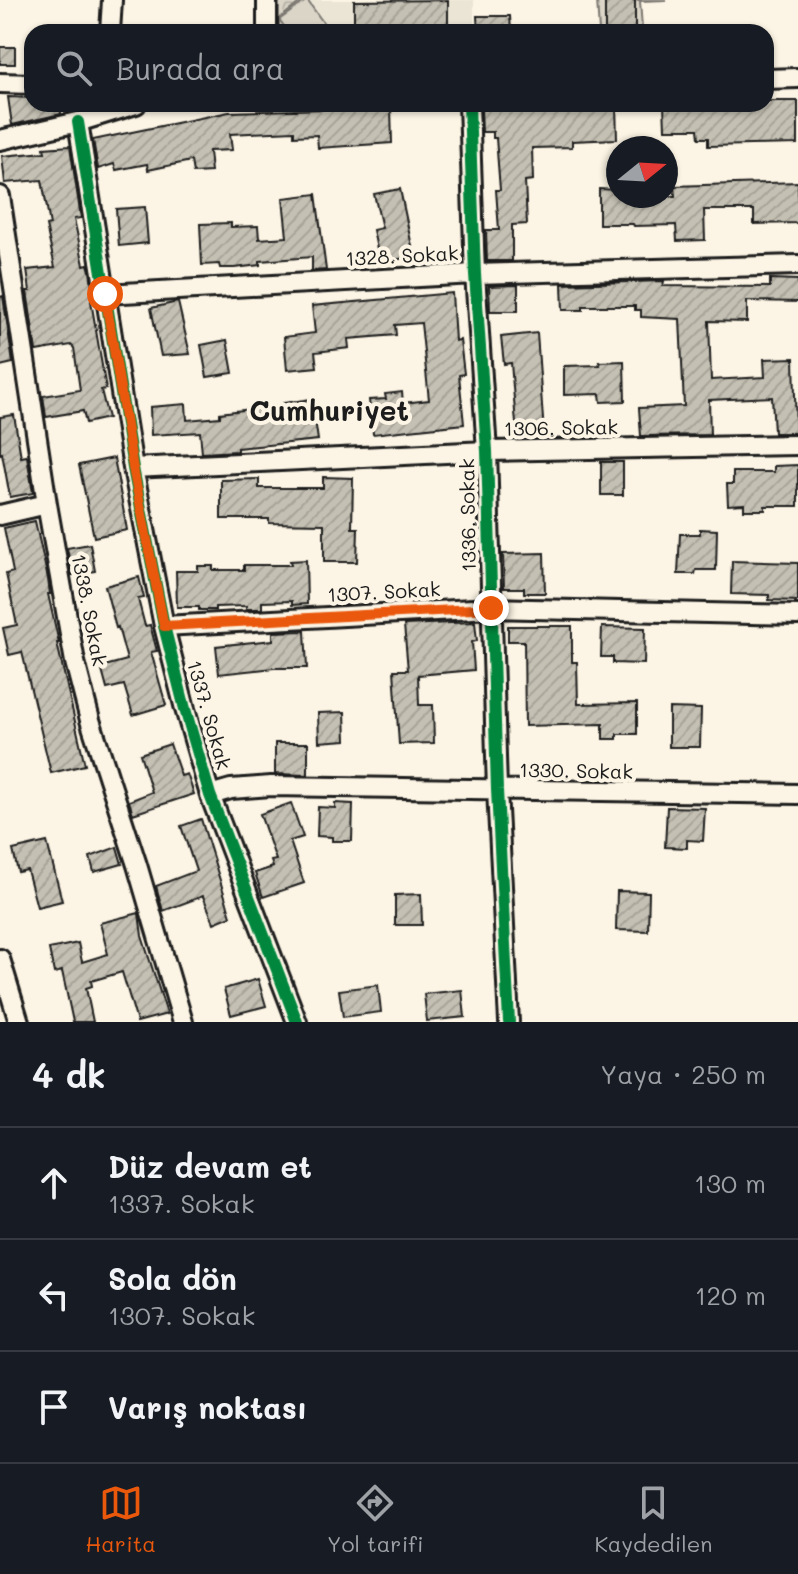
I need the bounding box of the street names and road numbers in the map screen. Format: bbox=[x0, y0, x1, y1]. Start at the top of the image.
street label: 1328. Sokak bbox=[345, 239, 459, 271]
street label: 1306. Sokak bbox=[504, 413, 618, 441]
street label: 1336. Sokak bbox=[453, 458, 481, 572]
street label: 1338. Sokak bbox=[66, 552, 114, 668]
street label: 1307. Sokak bbox=[327, 575, 441, 607]
street label: 1337. Sokak bbox=[182, 657, 238, 772]
street label: 1330. Sokak bbox=[519, 756, 633, 784]

